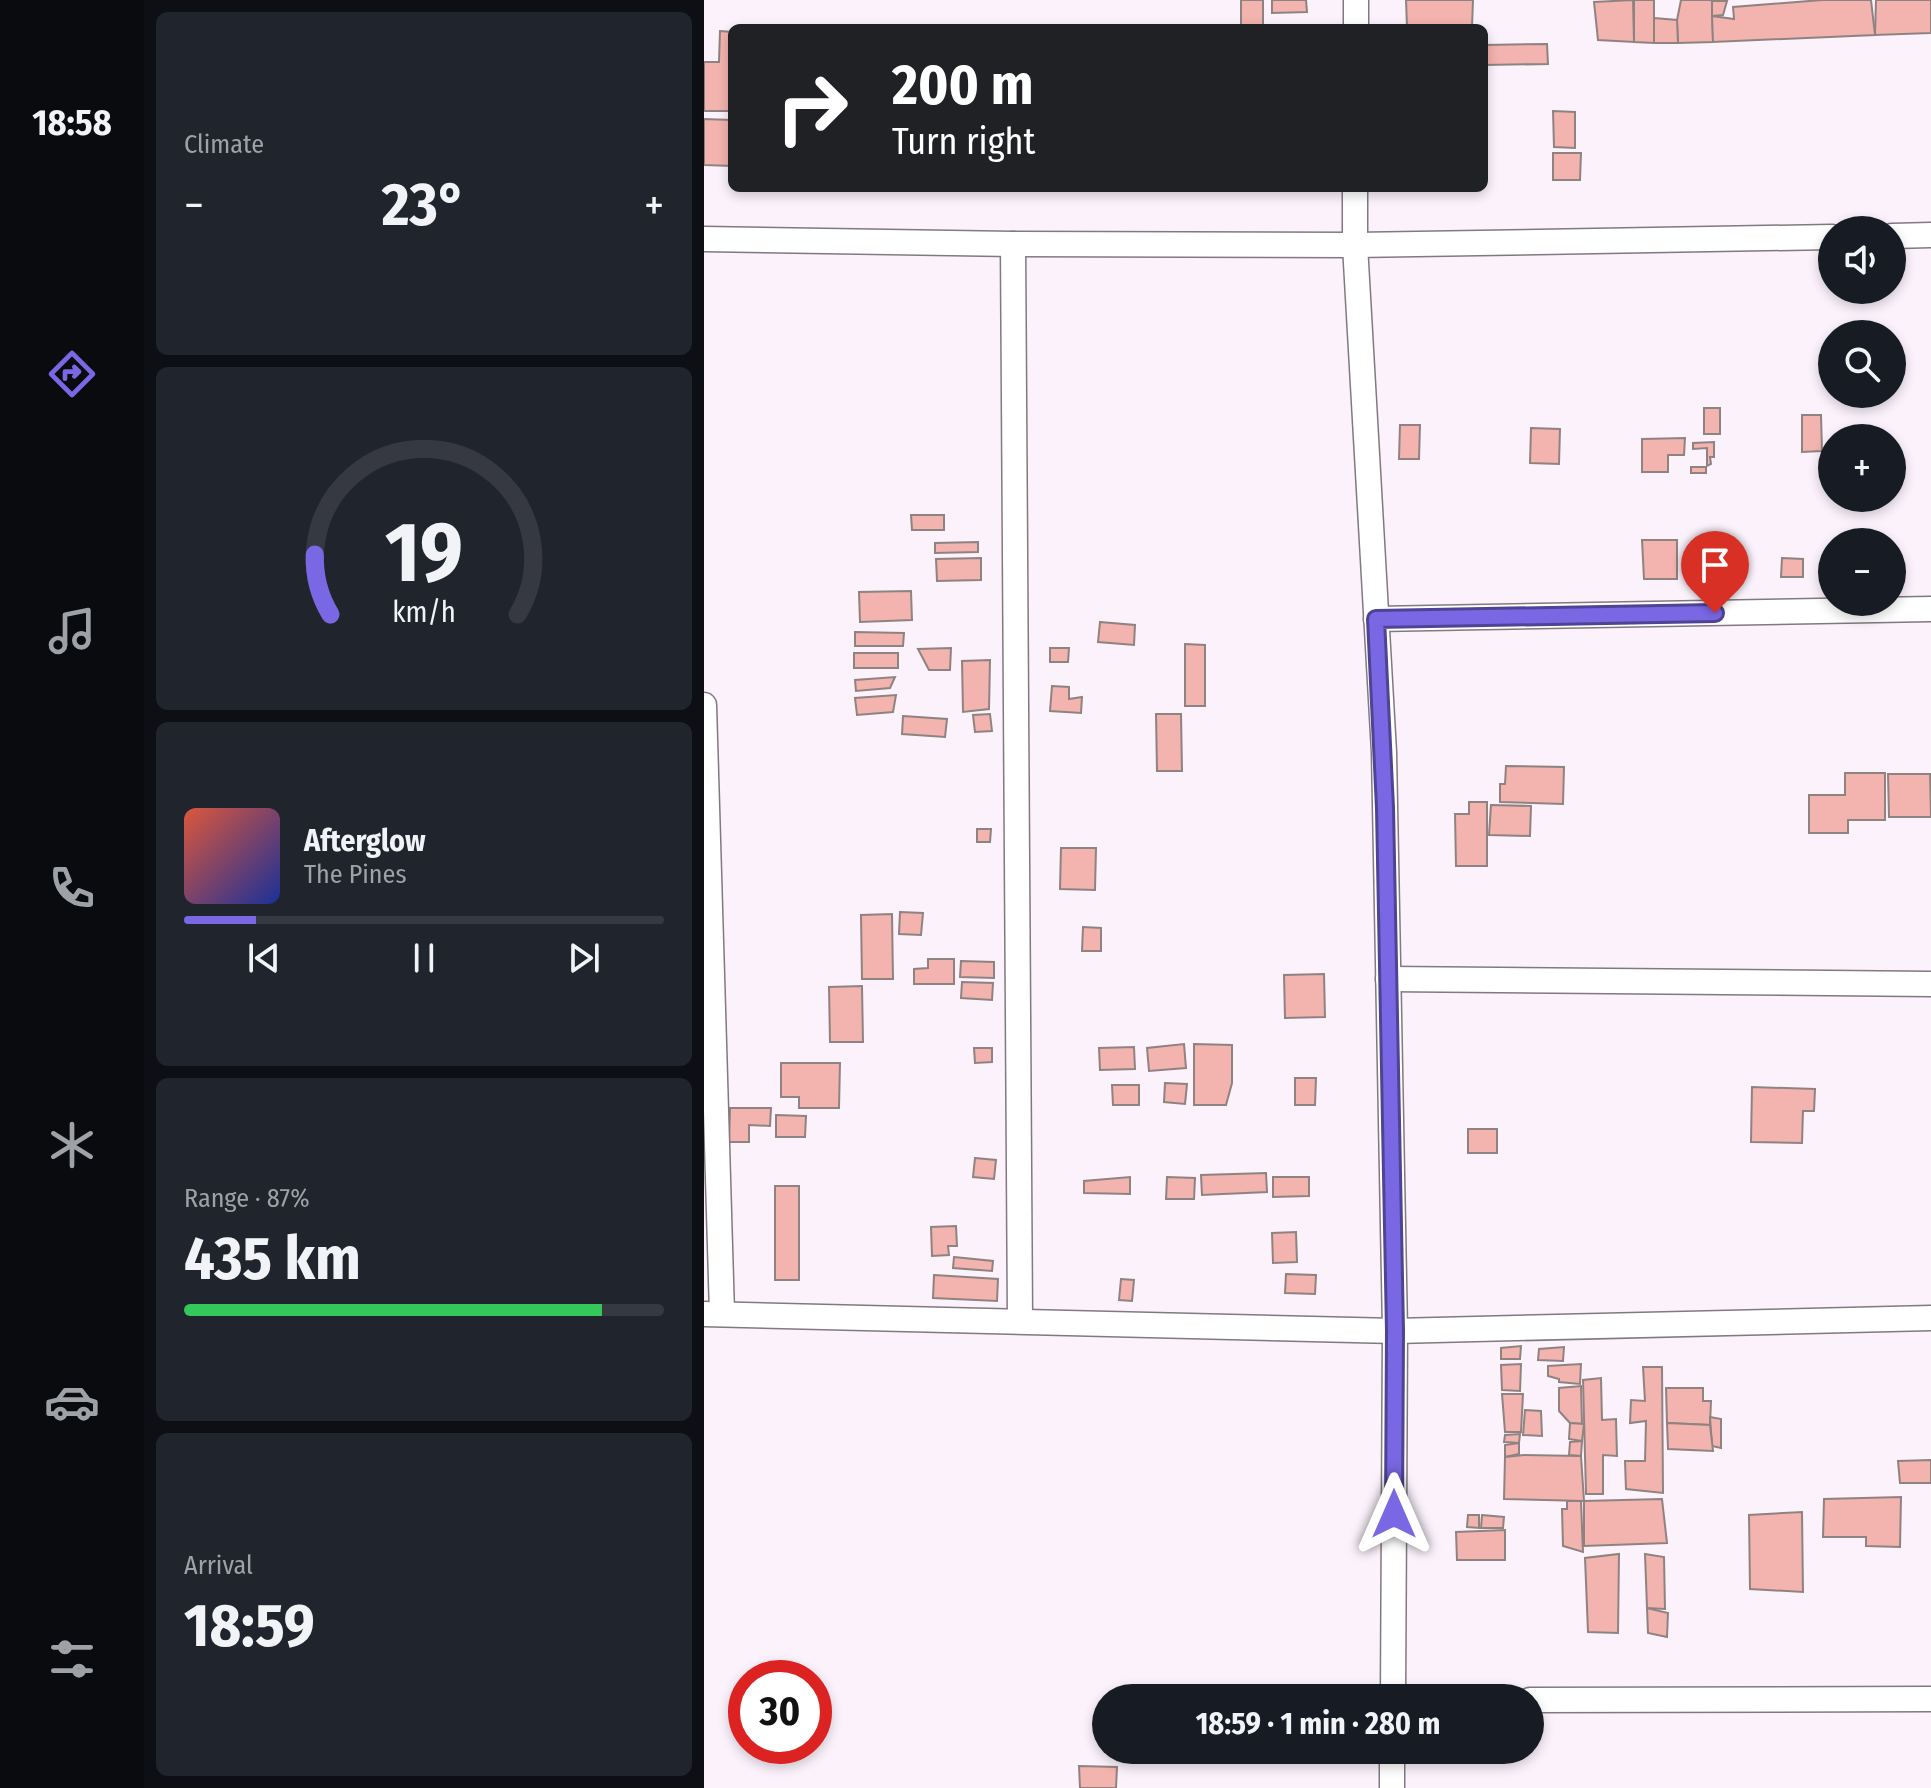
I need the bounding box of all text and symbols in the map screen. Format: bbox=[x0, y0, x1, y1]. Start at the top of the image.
text: 200 m bbox=[892, 52, 1033, 119]
icon: right bbox=[760, 56, 864, 160]
text: 18:58 bbox=[32, 101, 112, 145]
text: Turn right bbox=[892, 120, 1035, 164]
text: Climate bbox=[184, 129, 264, 160]
text: 23° bbox=[382, 169, 466, 241]
text: − bbox=[184, 179, 204, 232]
text: + bbox=[644, 179, 664, 232]
map controls bbox=[1818, 216, 1906, 616]
button: sound bbox=[1818, 216, 1906, 304]
button: search bbox=[1818, 320, 1906, 408]
icon: directions bbox=[44, 346, 100, 402]
button: + bbox=[1818, 424, 1906, 512]
text: 19 bbox=[385, 502, 463, 602]
button: − bbox=[1818, 528, 1906, 616]
pin bbox=[1681, 531, 1749, 613]
icon: arrive bbox=[1693, 543, 1737, 587]
text: km/h bbox=[392, 595, 456, 630]
icon: music bbox=[44, 603, 100, 659]
text: Afterglow bbox=[304, 823, 426, 859]
text: The Pines bbox=[304, 859, 407, 890]
icon: phone bbox=[44, 860, 100, 916]
icon: previous bbox=[242, 936, 286, 980]
icon: pause bbox=[402, 936, 446, 980]
icon: next bbox=[562, 936, 606, 980]
icon: climate bbox=[44, 1117, 100, 1173]
text: Range · 87% bbox=[184, 1183, 310, 1214]
text: 435 km bbox=[184, 1223, 361, 1295]
icon: car bbox=[44, 1374, 100, 1430]
position arrow bbox=[1352, 1472, 1436, 1556]
text: Arrival bbox=[184, 1550, 253, 1581]
text: 18:59 bbox=[184, 1590, 315, 1662]
icon: filters bbox=[44, 1631, 100, 1687]
speed limit sign: 30 bbox=[728, 1660, 832, 1764]
text: 18:59 · 1 min · 280 m bbox=[1196, 1706, 1440, 1742]

